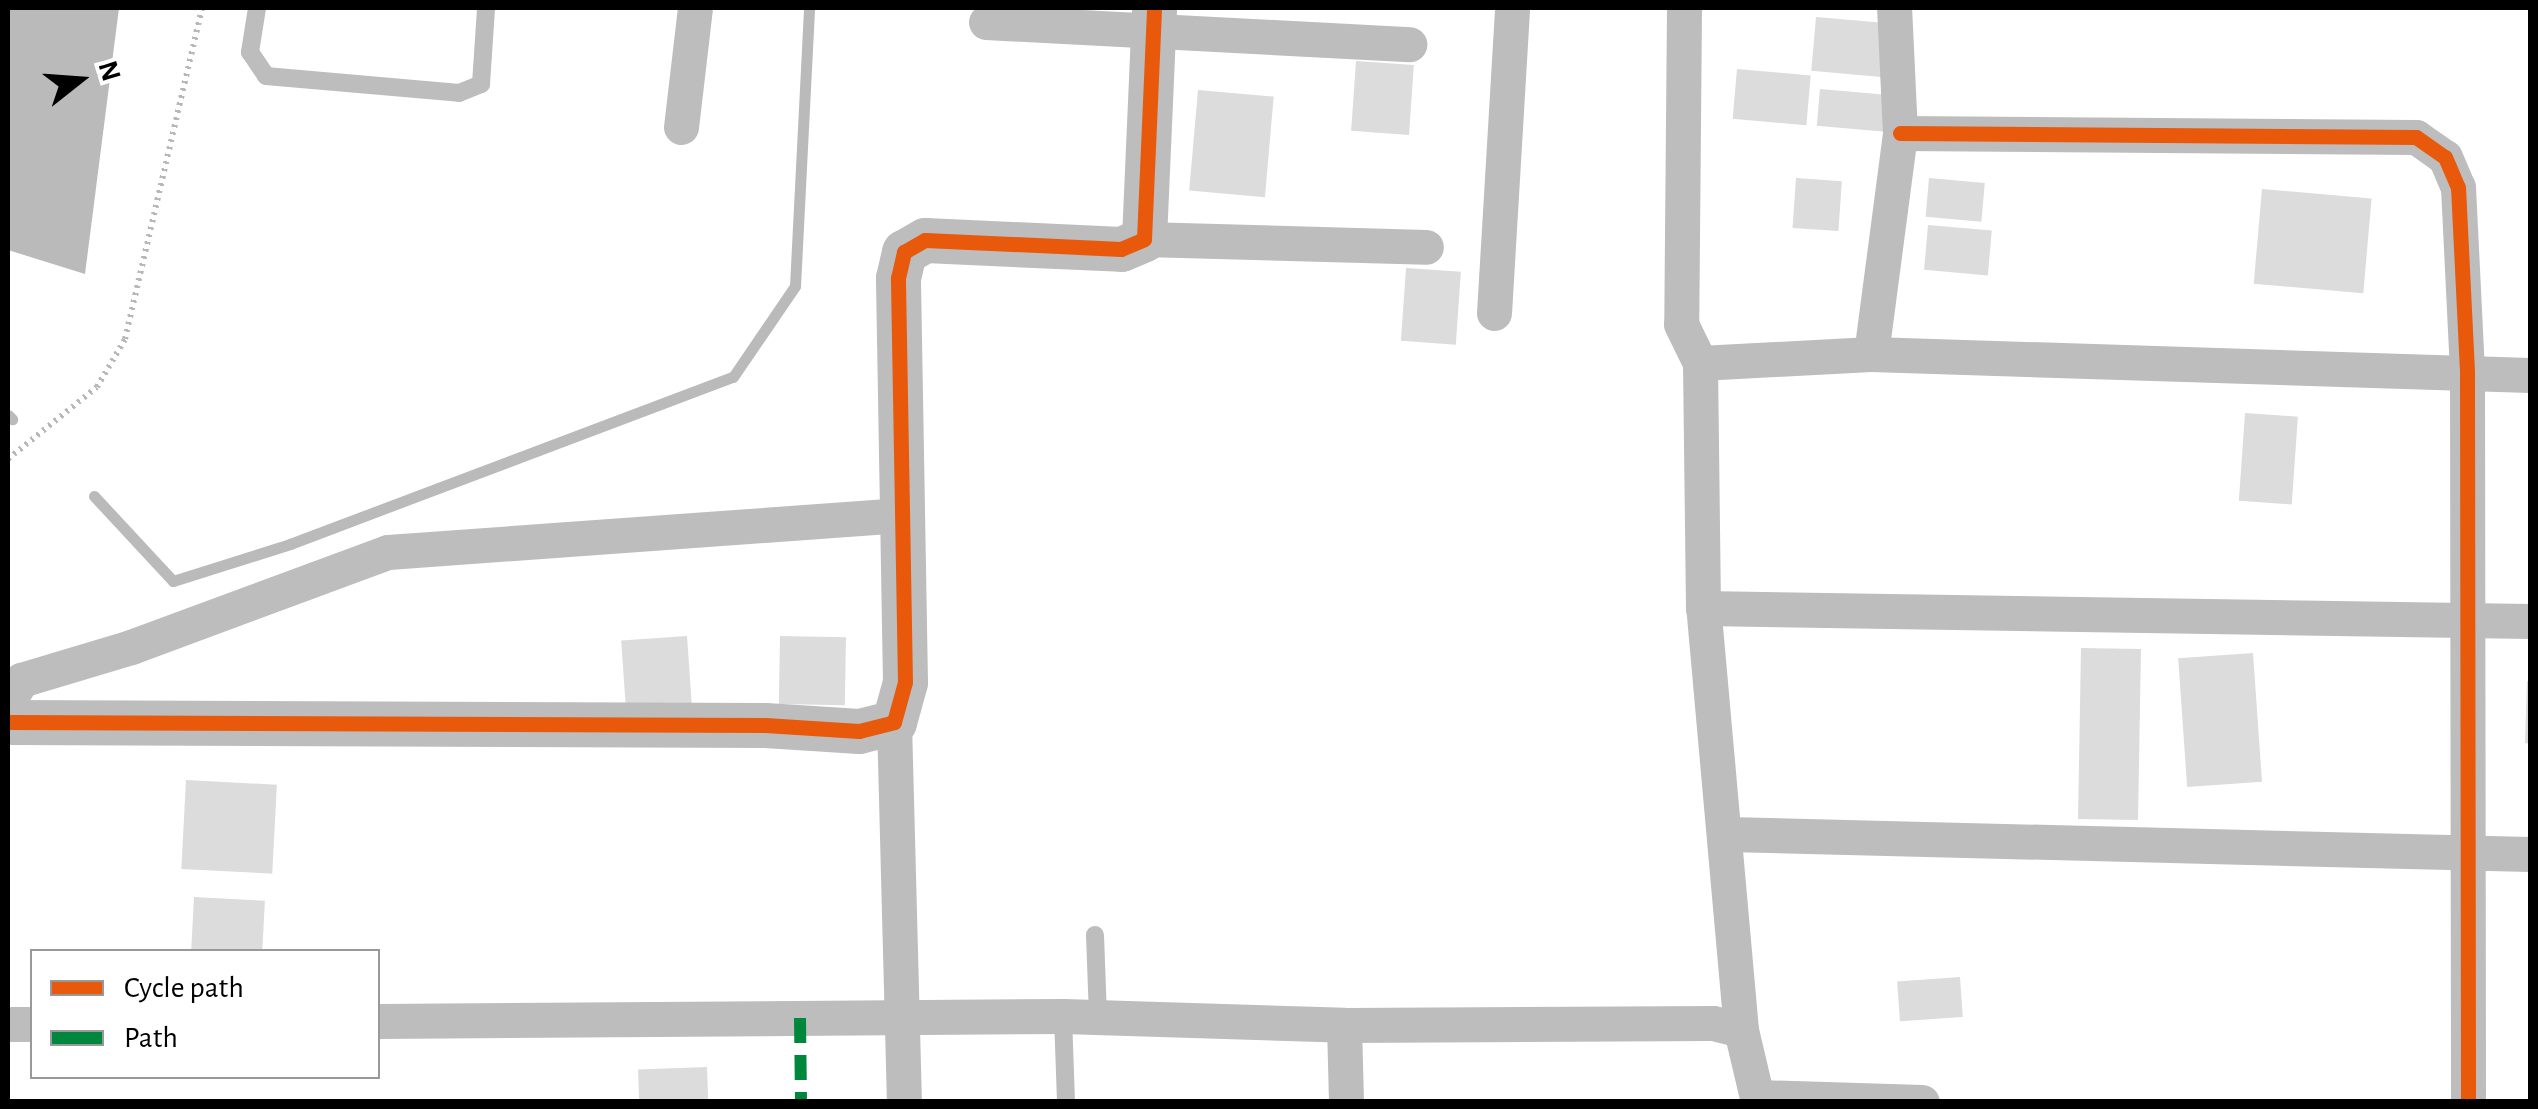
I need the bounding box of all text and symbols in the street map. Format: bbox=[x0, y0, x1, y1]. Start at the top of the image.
north arrow bbox=[30, 30, 130, 130]
text: N bbox=[92, 58, 125, 85]
legend bbox=[30, 949, 380, 1079]
text: Cycle path bbox=[124, 973, 244, 1003]
text: Path bbox=[124, 1023, 178, 1053]

